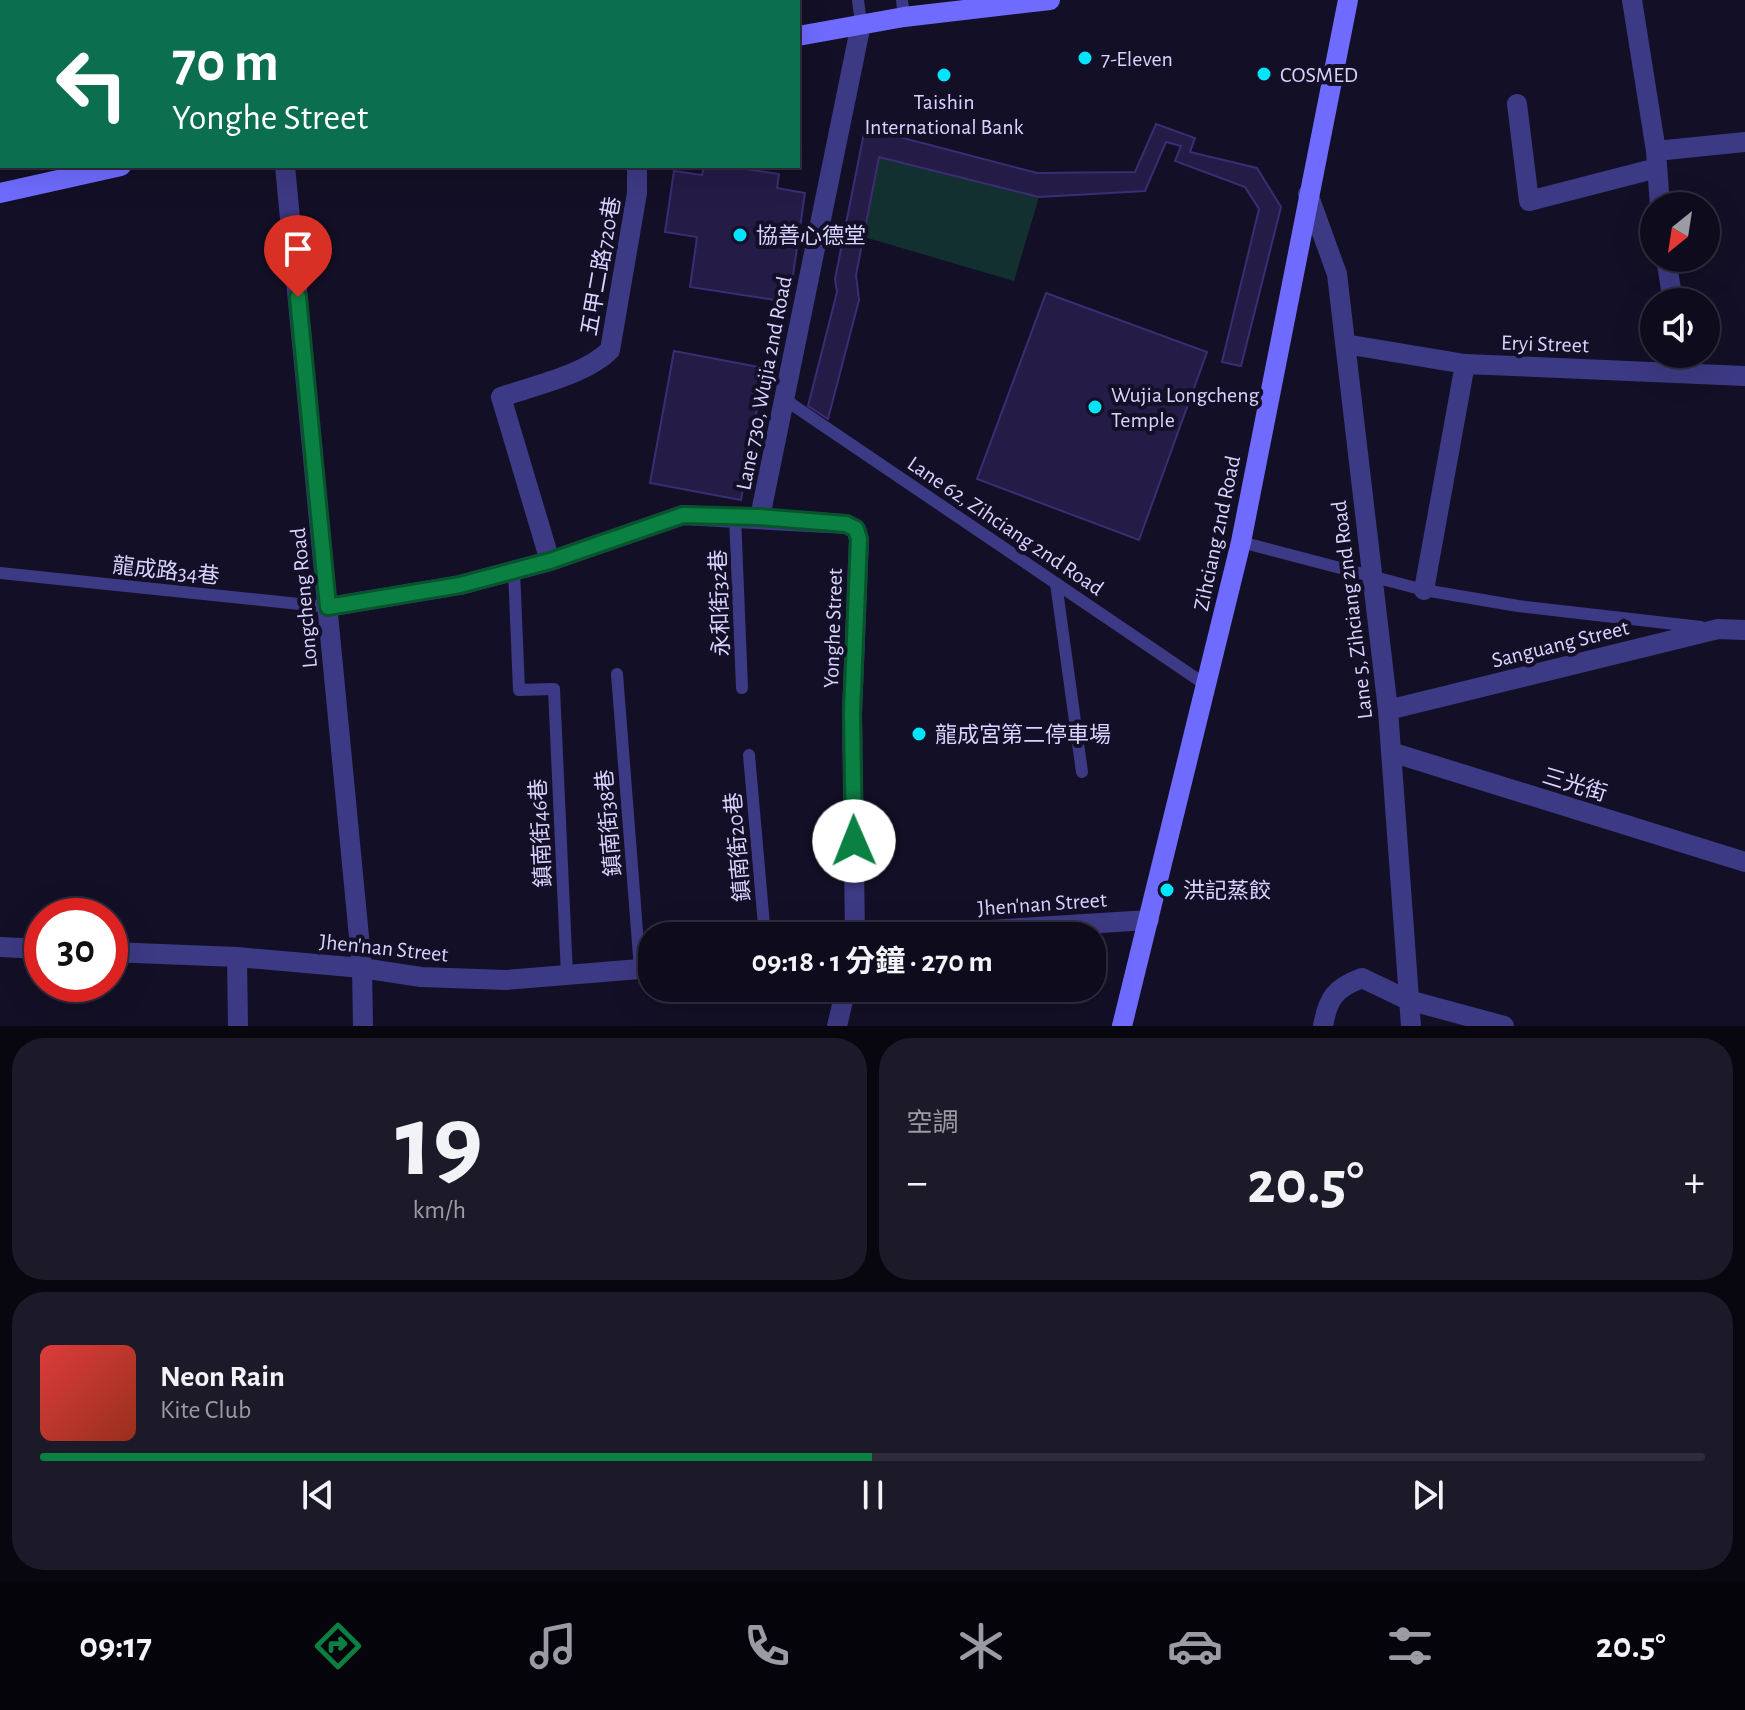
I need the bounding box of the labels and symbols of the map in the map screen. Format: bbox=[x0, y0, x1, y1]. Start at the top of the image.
place label: 7-Eleven bbox=[1101, 48, 1173, 70]
marker: 7-Eleven bbox=[1076, 49, 1094, 67]
place label: COSMED bbox=[1280, 64, 1358, 86]
marker: COSMED bbox=[1255, 65, 1273, 83]
marker: Taishin International Bank bbox=[935, 66, 953, 84]
place label: Taishin International Bank bbox=[864, 91, 1024, 138]
north arrow bbox=[1640, 192, 1720, 272]
street label: 五甲二路720巷 bbox=[577, 195, 624, 337]
pin bbox=[264, 215, 332, 297]
place label: 協善心德堂 bbox=[756, 224, 866, 247]
marker: 協善心德堂 bbox=[731, 226, 749, 244]
street label: Lane 730, Wujia 2nd Road bbox=[732, 274, 796, 492]
street label: Eryi Street bbox=[1501, 331, 1589, 357]
place label: Wujia Longcheng Temple bbox=[1111, 384, 1260, 431]
marker: Wujia Longcheng Temple bbox=[1086, 398, 1104, 416]
street label: Lane 62, Zihciang 2nd Road bbox=[903, 452, 1107, 600]
street label: Zihciang 2nd Road bbox=[1190, 454, 1244, 613]
street label: Lane 5, Zihciang 2nd Road bbox=[1328, 499, 1376, 720]
street label: Longcheng Road bbox=[287, 527, 321, 669]
street label: 永和街32巷 bbox=[706, 549, 733, 657]
street label: 龍成路34巷 bbox=[111, 553, 221, 588]
street label: Yonghe Street bbox=[820, 568, 846, 688]
street label: Sanguang Street bbox=[1489, 616, 1631, 672]
place label: 龍成宮第二停車場 bbox=[935, 723, 1111, 746]
marker: 龍成宮第二停車場 bbox=[910, 725, 928, 743]
street label: 三光街 bbox=[1540, 764, 1610, 805]
street label: 鎮南街38巷 bbox=[592, 768, 625, 878]
street label: 鎮南街46巷 bbox=[526, 778, 555, 888]
street label: 鎮南街20巷 bbox=[721, 791, 754, 903]
position arrow bbox=[812, 799, 896, 883]
place label: 洪記蒸餃 bbox=[1183, 879, 1271, 902]
marker: 洪記蒸餃 bbox=[1158, 881, 1176, 899]
street label: Jhen'nan Street bbox=[977, 889, 1107, 919]
speed limit sign: 30 bbox=[24, 898, 128, 1002]
street label: Jhen'nan Street bbox=[318, 930, 449, 966]

